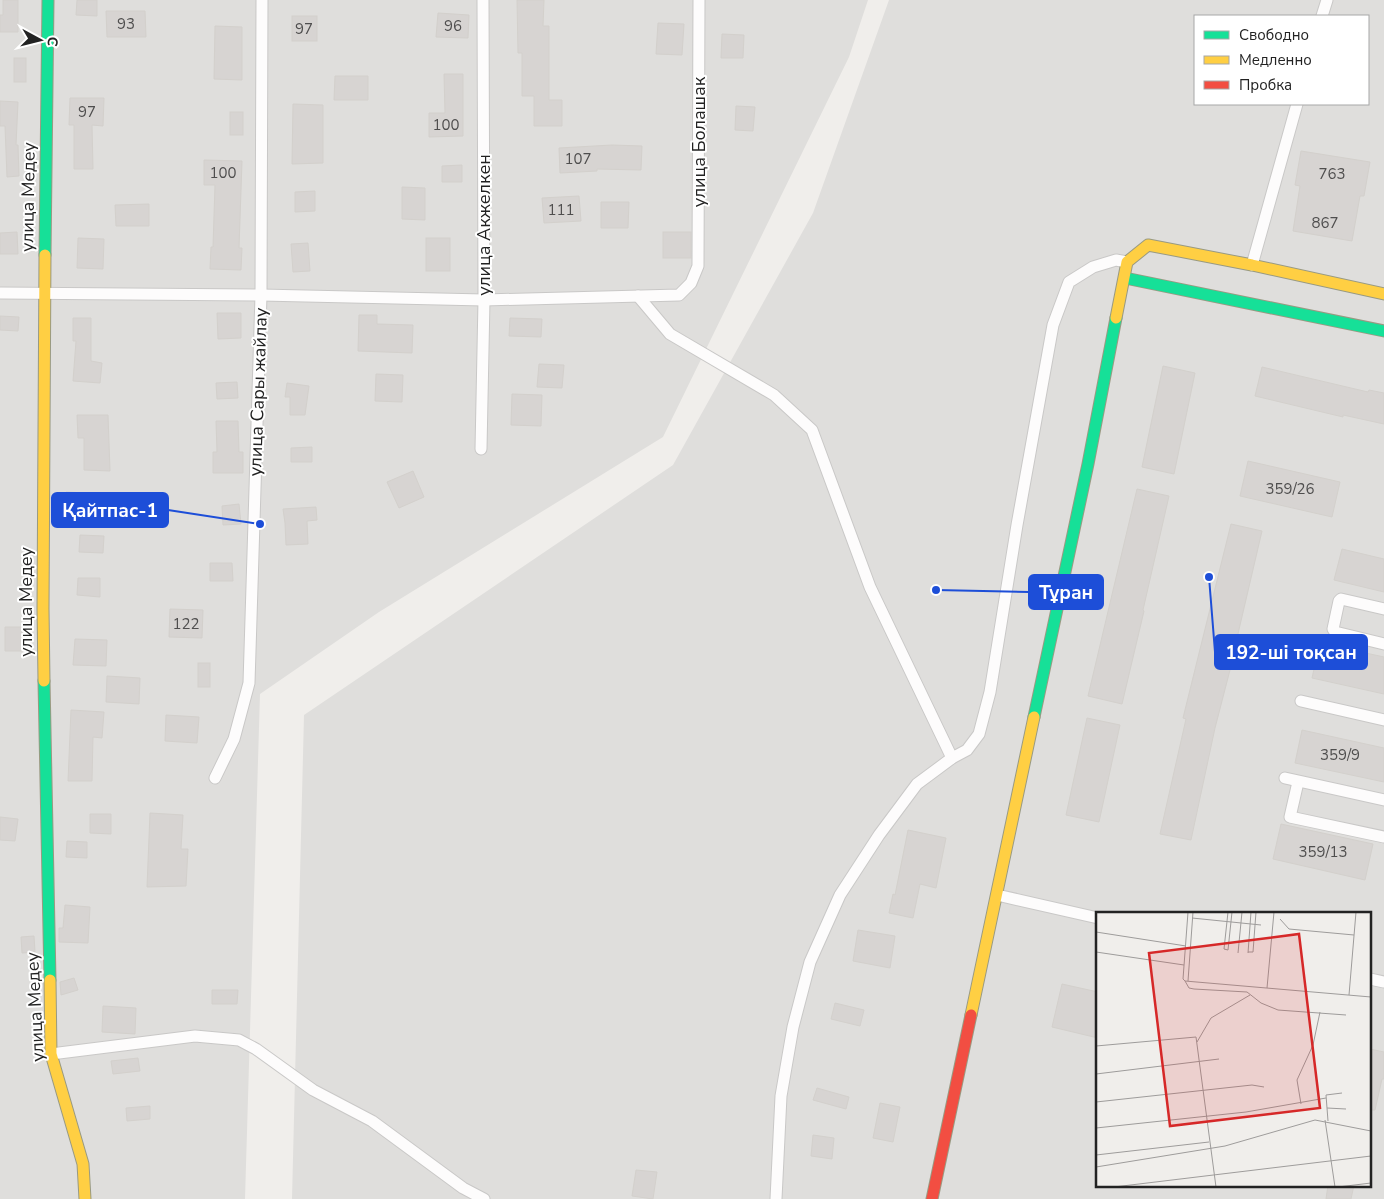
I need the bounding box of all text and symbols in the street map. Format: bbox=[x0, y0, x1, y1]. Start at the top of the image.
house number: 93 bbox=[117, 14, 135, 34]
north arrow bbox=[15, 15, 65, 65]
legend bbox=[1194, 15, 1369, 105]
house number: 96 bbox=[444, 16, 462, 36]
house number: 97 bbox=[295, 19, 313, 39]
text: Свободно bbox=[1239, 25, 1309, 45]
text: С bbox=[42, 36, 62, 48]
text: Медленно bbox=[1239, 50, 1312, 70]
text: Пробка bbox=[1239, 75, 1292, 95]
street label: улица Болашак bbox=[687, 76, 711, 207]
house number: 97 bbox=[78, 102, 96, 122]
house number: 100 bbox=[432, 115, 460, 135]
street label: улица Медеу bbox=[15, 141, 41, 252]
house number: 107 bbox=[564, 149, 592, 169]
street label: улица Акжелкен bbox=[472, 154, 496, 296]
house number: 100 bbox=[209, 163, 237, 183]
house number: 763 bbox=[1318, 164, 1346, 184]
house number: 111 bbox=[547, 200, 575, 220]
house number: 867 bbox=[1311, 213, 1339, 233]
street label: улица Сары жайлау bbox=[243, 307, 273, 477]
house number: 359/26 bbox=[1265, 479, 1315, 499]
callout: Қайтпас-1 bbox=[52, 493, 168, 527]
text: Қайтпас-1 bbox=[62, 498, 158, 524]
street label: улица Медеу bbox=[14, 547, 38, 657]
callout: Тұран bbox=[1029, 575, 1103, 609]
text: Тұран bbox=[1039, 580, 1093, 606]
house number: 122 bbox=[172, 614, 200, 634]
callout: 192-ші тоқсан bbox=[1215, 635, 1367, 669]
text: 192-ші тоқсан bbox=[1225, 640, 1357, 666]
house number: 359/9 bbox=[1320, 745, 1360, 765]
house number: 359/13 bbox=[1298, 842, 1348, 862]
inset map bbox=[1096, 912, 1372, 1186]
street label: улица Медеу bbox=[20, 951, 50, 1062]

